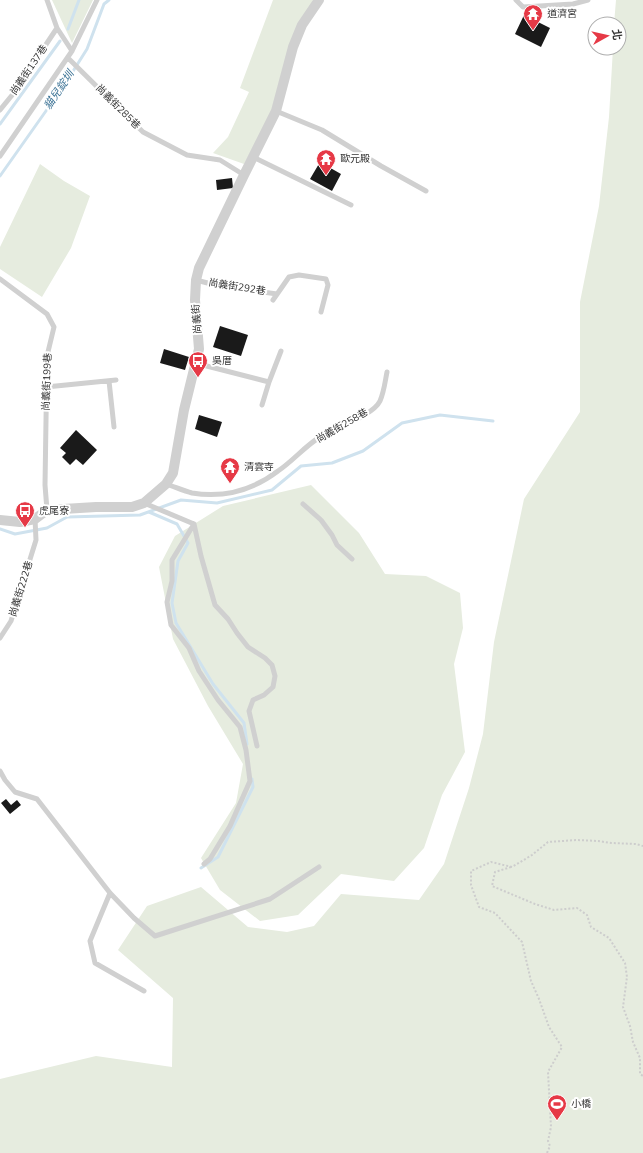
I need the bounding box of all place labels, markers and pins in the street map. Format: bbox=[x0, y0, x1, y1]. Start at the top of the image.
temple icon: 道濟宮 bbox=[522, 3, 544, 31]
place label: 道濟宮 bbox=[547, 7, 577, 21]
temple icon: 歐元殿 bbox=[315, 148, 337, 176]
place label: 歐元殿 bbox=[340, 152, 370, 166]
bus stop icon: 吳厝 bbox=[187, 350, 209, 378]
place label: 吳厝 bbox=[212, 354, 232, 368]
temple icon: 清雲寺 bbox=[219, 456, 241, 484]
place label: 清雲寺 bbox=[244, 460, 274, 474]
bus stop icon: 虎尾寮 bbox=[14, 500, 36, 528]
place label: 虎尾寮 bbox=[39, 504, 69, 518]
sports icon: 小橋 bbox=[546, 1093, 568, 1121]
place label: 小橋 bbox=[571, 1097, 591, 1111]

